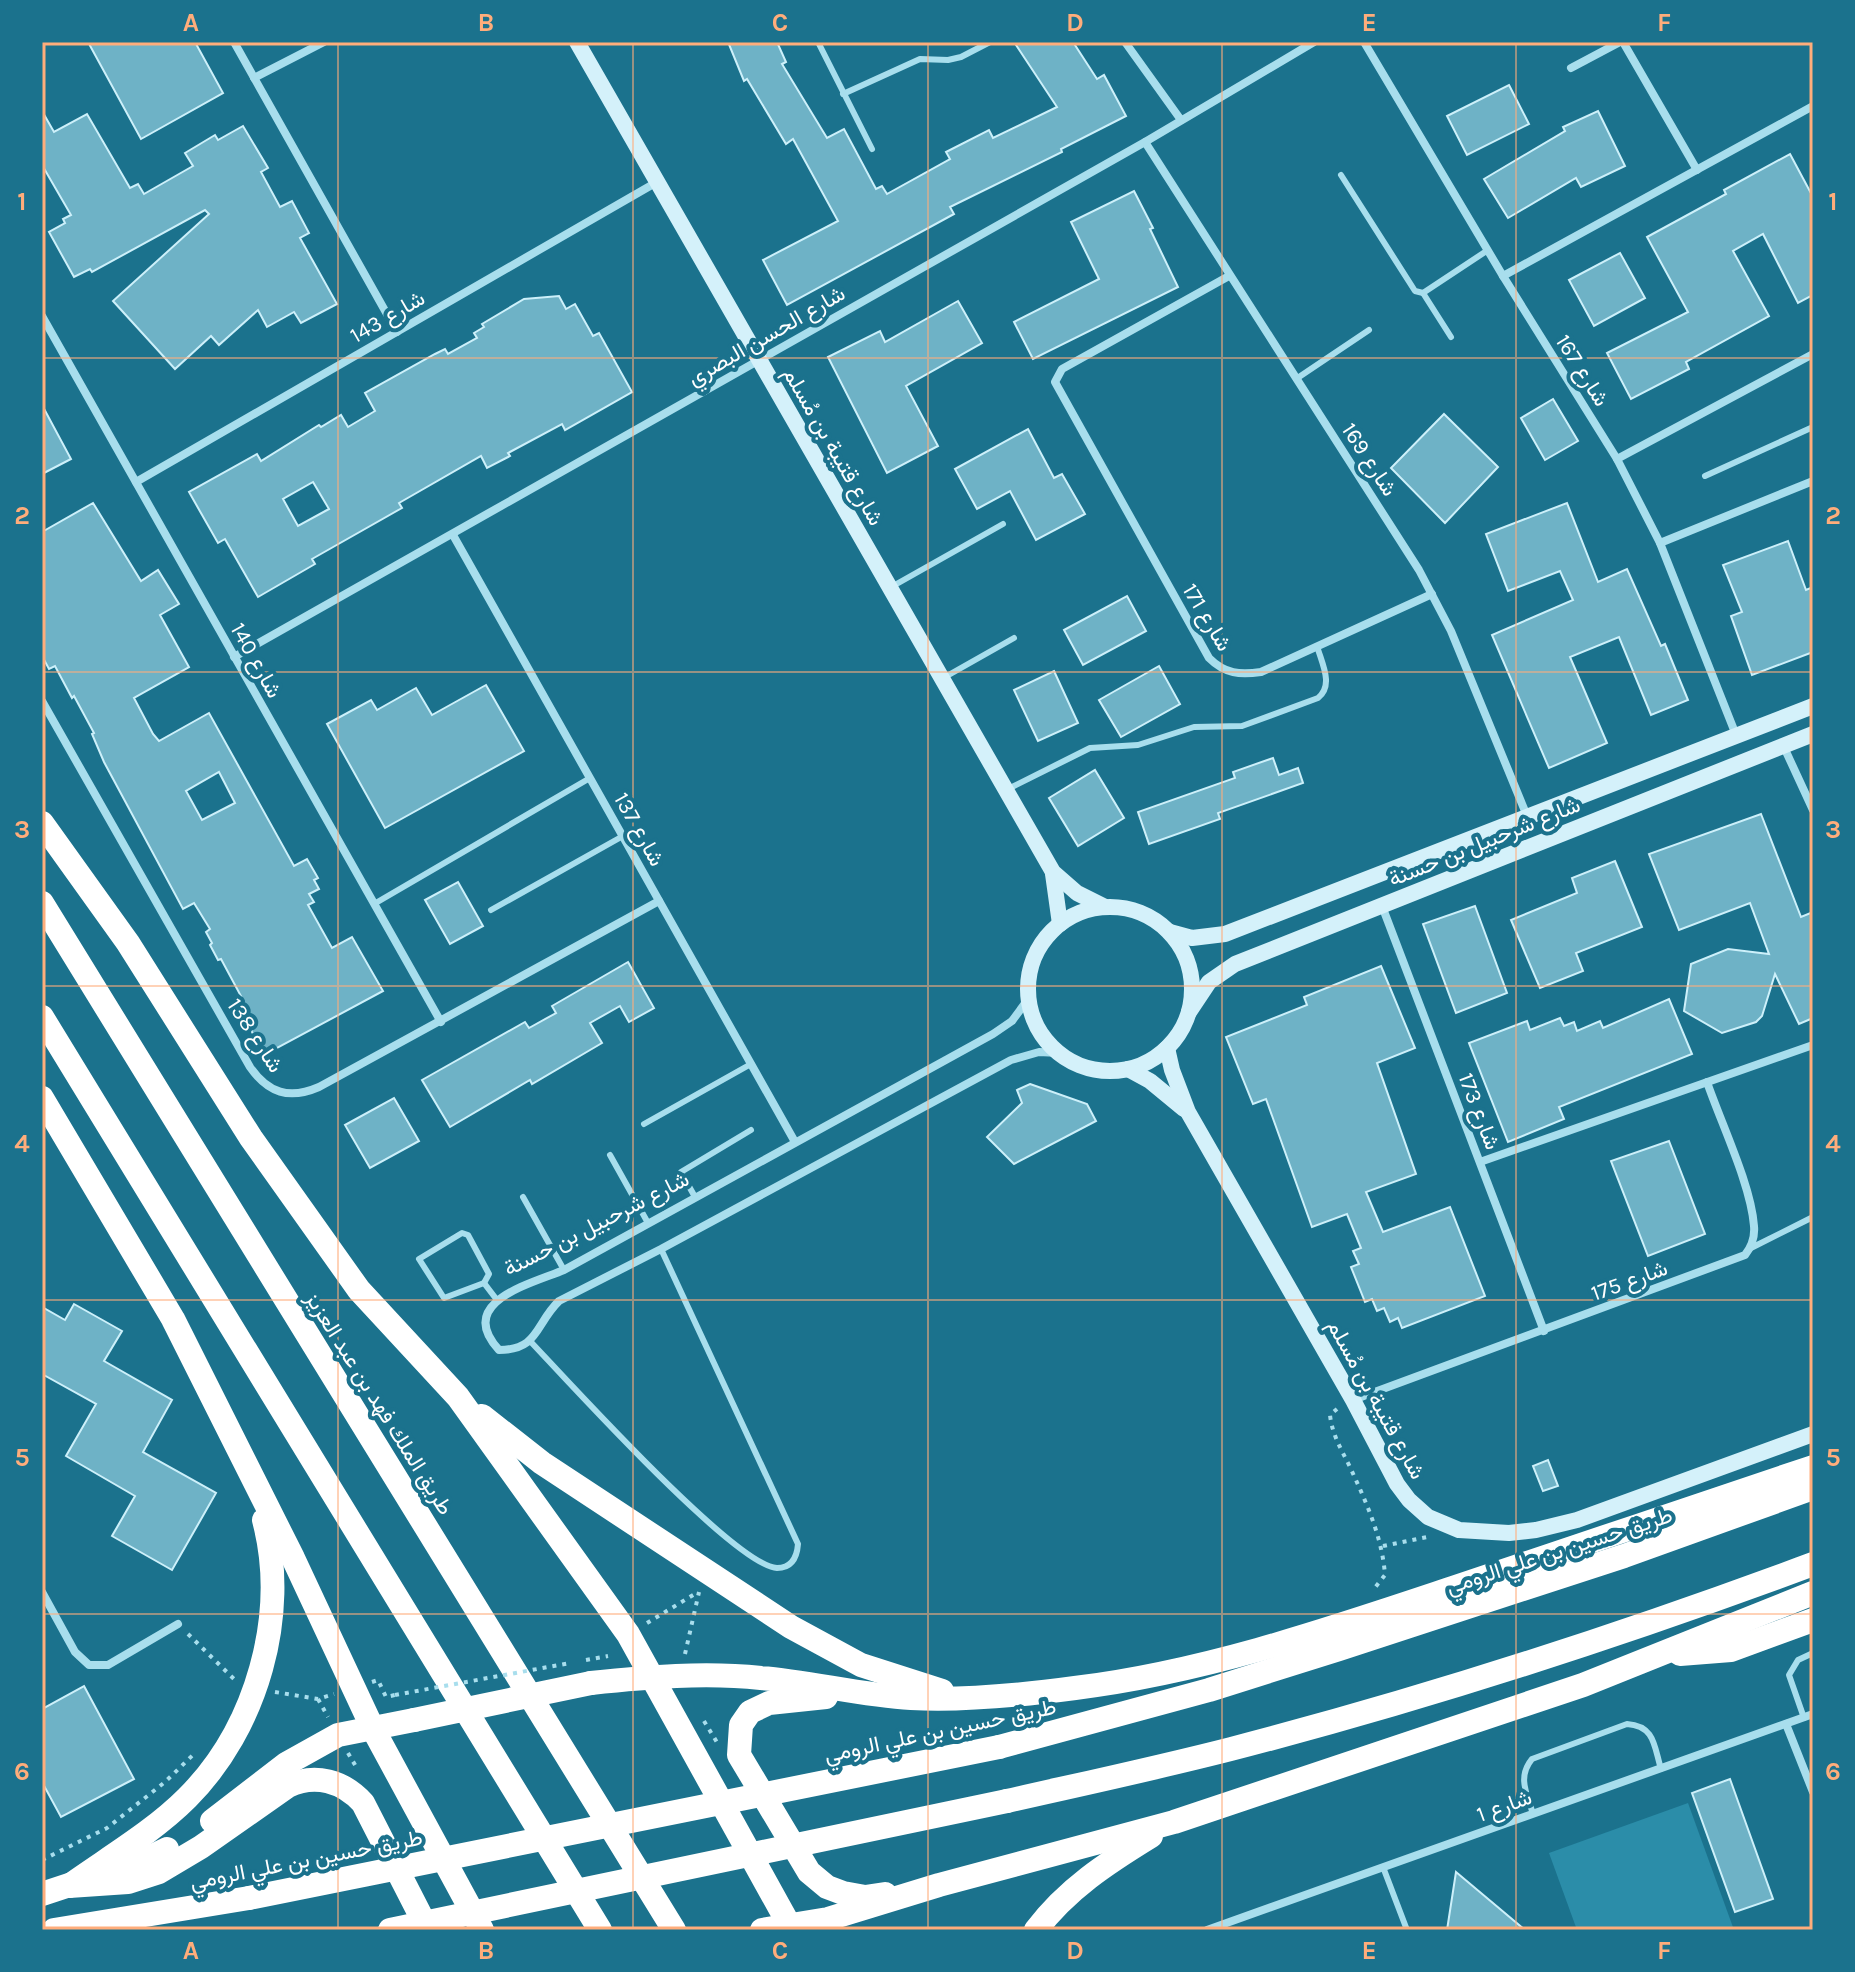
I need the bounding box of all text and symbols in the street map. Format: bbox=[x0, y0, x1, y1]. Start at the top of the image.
text: A bbox=[183, 7, 199, 38]
text: B bbox=[478, 7, 494, 38]
text: C bbox=[772, 7, 788, 38]
text: D bbox=[1066, 7, 1084, 38]
text: E bbox=[1361, 7, 1377, 38]
text: F bbox=[1657, 7, 1671, 38]
text: 1 bbox=[17, 186, 27, 217]
text: 1 bbox=[1828, 186, 1838, 217]
street label: شارع الحسن البصري bbox=[683, 280, 852, 396]
street label: شارع 143 bbox=[345, 285, 430, 350]
street label: شارع 167 bbox=[1549, 330, 1614, 412]
street label: شارع قتيبة بن مُسلم bbox=[776, 363, 889, 531]
street label: شارع 169 bbox=[1335, 418, 1402, 502]
text: 2 bbox=[14, 500, 30, 531]
text: 2 bbox=[1825, 500, 1841, 531]
street label: شارع 171 bbox=[1176, 579, 1237, 657]
street label: شارع 140 bbox=[224, 618, 287, 703]
street label: شارع 137 bbox=[607, 788, 670, 871]
street label: شارع شرحبيل بن حسنة bbox=[1385, 792, 1584, 893]
text: 3 bbox=[14, 814, 30, 845]
text: 3 bbox=[1825, 814, 1841, 845]
street label: شارع 138 bbox=[221, 994, 289, 1078]
street label: شارع 173 bbox=[1452, 1069, 1506, 1154]
text: 4 bbox=[14, 1128, 30, 1159]
text: 4 bbox=[1825, 1128, 1841, 1159]
street label: شارع شرحبيل بن حسنة bbox=[500, 1166, 694, 1283]
street label: شارع 175 bbox=[1588, 1255, 1671, 1308]
street label: طريق الملك فهد بن عبد العزيز bbox=[299, 1286, 459, 1520]
street label: شارع قتيبة بن مُسلم bbox=[1321, 1315, 1431, 1484]
text: 5 bbox=[14, 1442, 30, 1473]
text: 5 bbox=[1825, 1442, 1841, 1473]
street label: طريق حسين بن علي الرومي bbox=[1443, 1502, 1677, 1605]
street label: طريق حسين بن علي الرومي bbox=[822, 1694, 1060, 1773]
text: 6 bbox=[14, 1756, 30, 1787]
text: 6 bbox=[1825, 1756, 1841, 1787]
street label: شارع 1 bbox=[1473, 1784, 1536, 1829]
street label: طريق حسين بن علي الرومي bbox=[188, 1825, 426, 1900]
text: A bbox=[183, 1935, 199, 1966]
text: B bbox=[478, 1935, 494, 1966]
text: C bbox=[772, 1935, 788, 1966]
text: D bbox=[1066, 1935, 1084, 1966]
text: E bbox=[1361, 1935, 1377, 1966]
text: F bbox=[1657, 1935, 1671, 1966]

